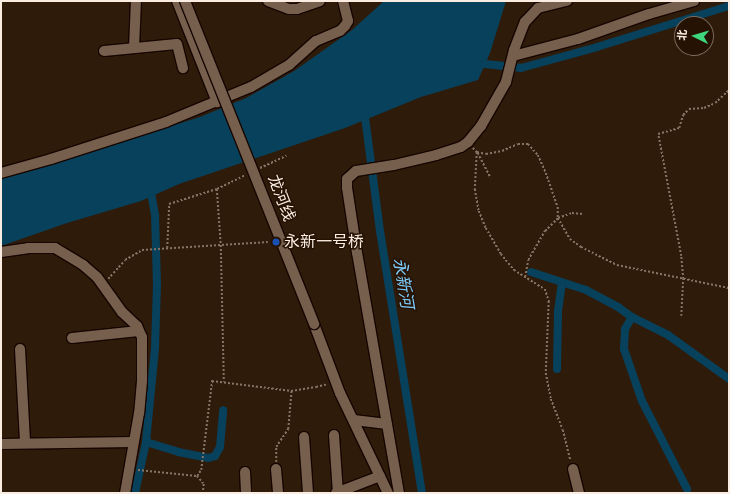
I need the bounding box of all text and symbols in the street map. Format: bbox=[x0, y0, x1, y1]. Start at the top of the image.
north arrow bbox=[674, 16, 714, 56]
text: 北 bbox=[677, 29, 689, 41]
street label: 龙河线 bbox=[263, 172, 299, 224]
place label: 永新一号桥 bbox=[284, 232, 364, 252]
marker: 永新一号桥 bbox=[271, 237, 281, 247]
water label: 永新河 bbox=[389, 256, 417, 310]

